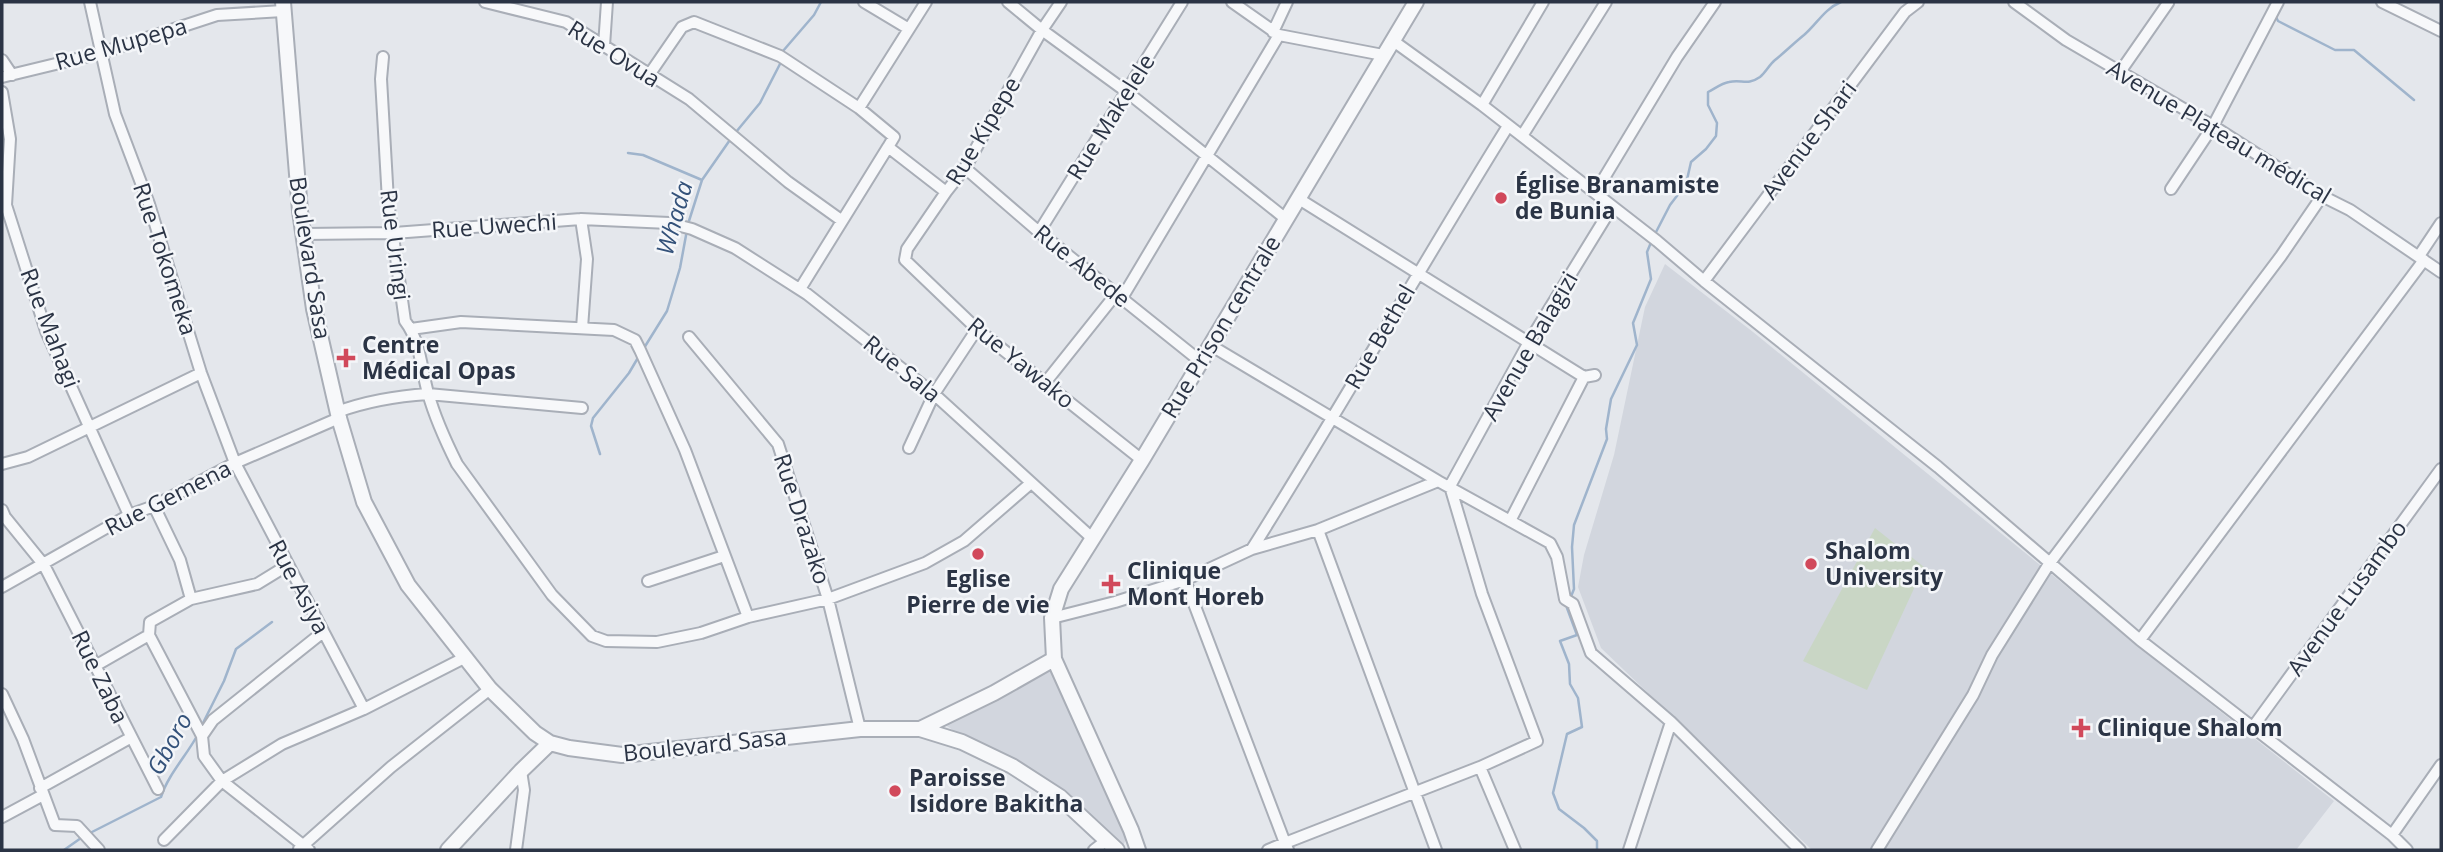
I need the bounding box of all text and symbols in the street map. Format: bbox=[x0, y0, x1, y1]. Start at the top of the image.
street label: Rue Mupepa bbox=[51, 9, 190, 77]
street label: Rue Ovua bbox=[562, 12, 667, 94]
street label: Rue Makelele bbox=[1059, 47, 1162, 186]
street label: Avenue Plateau médical bbox=[2101, 51, 2338, 211]
street label: Rue Kipepe bbox=[937, 70, 1027, 191]
street label: Avenue Shari bbox=[1753, 74, 1863, 205]
place label: Église Branamiste de Bunia bbox=[1515, 168, 1719, 226]
street label: Boulevard Sasa bbox=[282, 174, 340, 342]
water label: Whada bbox=[647, 176, 700, 258]
street label: Rue Tokomeka bbox=[126, 178, 206, 339]
street label: Rue Uringi bbox=[373, 188, 419, 302]
marker: Église Branamiste de Bunia bbox=[1493, 190, 1509, 206]
street label: Rue Uwechi bbox=[430, 205, 558, 245]
street label: Rue Abede bbox=[1028, 216, 1138, 314]
street label: Rue Prison centrale bbox=[1153, 229, 1287, 424]
street label: Rue Mahagi bbox=[13, 263, 88, 392]
street label: Avenue Balagizi bbox=[1473, 265, 1585, 426]
street label: Rue Bethel bbox=[1336, 278, 1422, 395]
street label: Rue Yawako bbox=[961, 309, 1082, 415]
street label: Rue Sala bbox=[857, 327, 948, 409]
place label: Centre Médical Opas bbox=[362, 328, 516, 386]
marker: Centre Médical Opas bbox=[336, 348, 356, 368]
street label: Rue Drazako bbox=[767, 449, 839, 588]
street label: Rue Gemena bbox=[99, 452, 236, 543]
street label: Avenue Lusambo bbox=[2279, 513, 2414, 682]
street label: Rue Asiya bbox=[262, 534, 338, 639]
place label: Shalom University bbox=[1825, 534, 1944, 592]
marker: Eglise Pierre de vie bbox=[970, 546, 986, 562]
place label: Clinique Mont Horeb bbox=[1127, 554, 1264, 612]
marker: Shalom University bbox=[1803, 556, 1819, 572]
place label: Eglise Pierre de vie bbox=[906, 562, 1050, 620]
marker: Clinique Mont Horeb bbox=[1101, 574, 1121, 594]
street label: Rue Zaba bbox=[65, 625, 137, 729]
water label: Gboro bbox=[138, 706, 199, 780]
place label: Clinique Shalom bbox=[2097, 711, 2283, 743]
marker: Clinique Shalom bbox=[2071, 718, 2091, 738]
street label: Boulevard Sasa bbox=[621, 720, 788, 769]
place label: Paroisse Isidore Bakitha bbox=[909, 761, 1084, 819]
marker: Paroisse Isidore Bakitha bbox=[887, 783, 903, 799]

